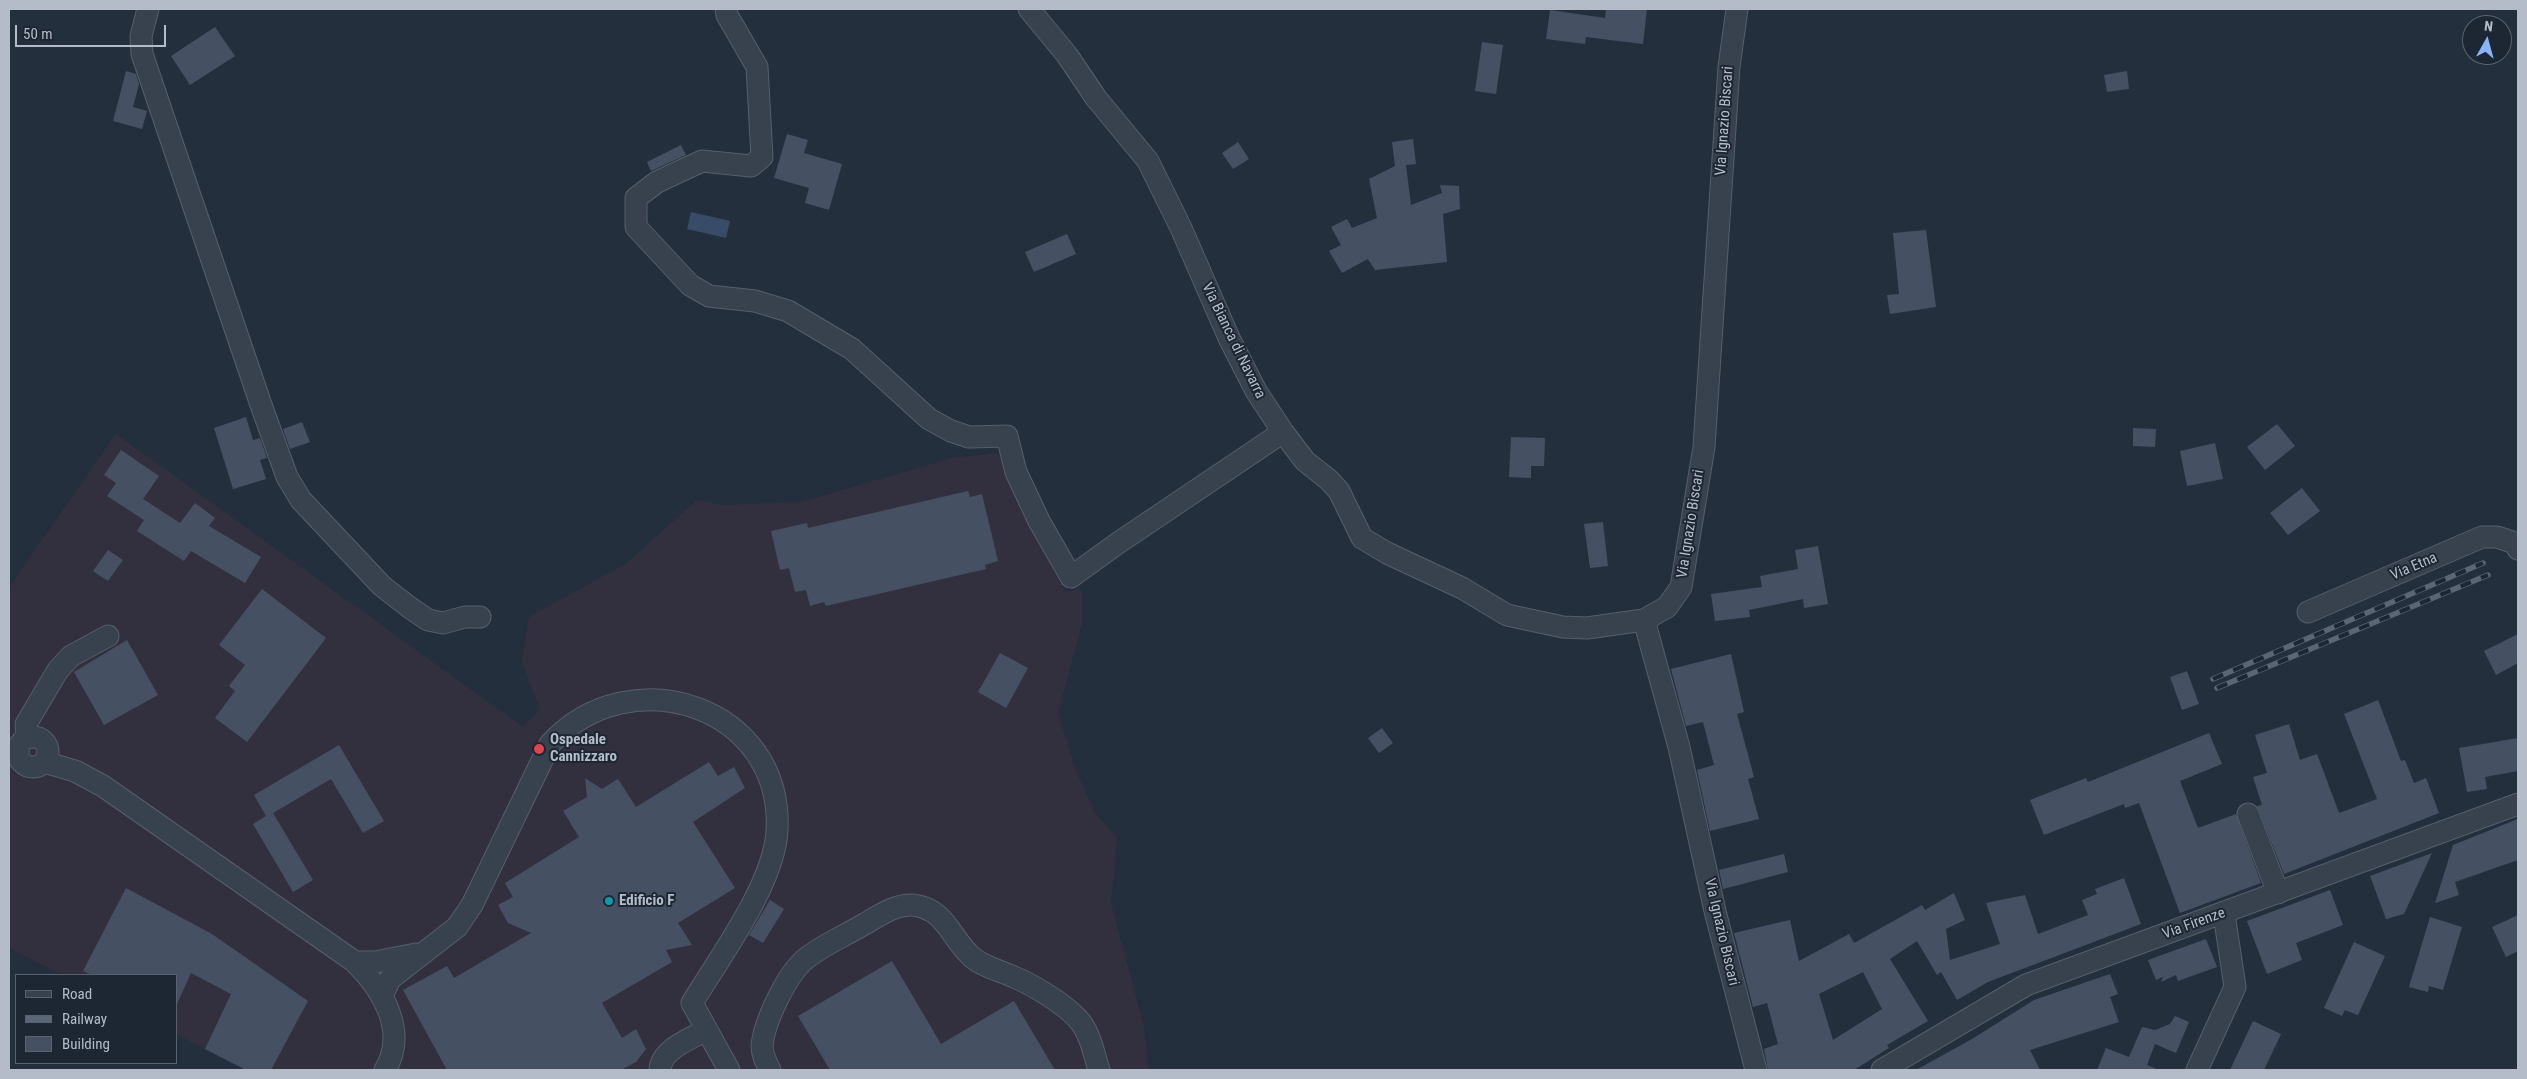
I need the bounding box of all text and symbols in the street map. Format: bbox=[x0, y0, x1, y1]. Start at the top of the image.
scale bar bbox=[18, 15, 169, 47]
north arrow bbox=[2462, 15, 2512, 65]
text: N bbox=[2483, 18, 2494, 35]
text: 50 m bbox=[23, 25, 53, 43]
street label: Via Ignazio Biscari bbox=[1712, 66, 1738, 176]
street label: Via Bianca di Navarra bbox=[1197, 280, 1269, 402]
street label: Via Ignazio Biscari bbox=[1674, 468, 1708, 580]
street label: Via Etna bbox=[2388, 549, 2440, 585]
place label: Ospedale Cannizzaro bbox=[550, 731, 617, 766]
marker: Ospedale Cannizzaro bbox=[532, 742, 546, 756]
street label: Via Ignazio Biscari bbox=[1700, 877, 1742, 987]
place label: Edificio F bbox=[619, 892, 674, 910]
marker: Edificio F bbox=[603, 895, 615, 907]
street label: Via Firenze bbox=[2160, 904, 2228, 944]
legend bbox=[15, 974, 178, 1064]
text: Road bbox=[62, 985, 92, 1003]
text: Railway bbox=[62, 1010, 107, 1028]
text: Building bbox=[62, 1035, 110, 1053]

